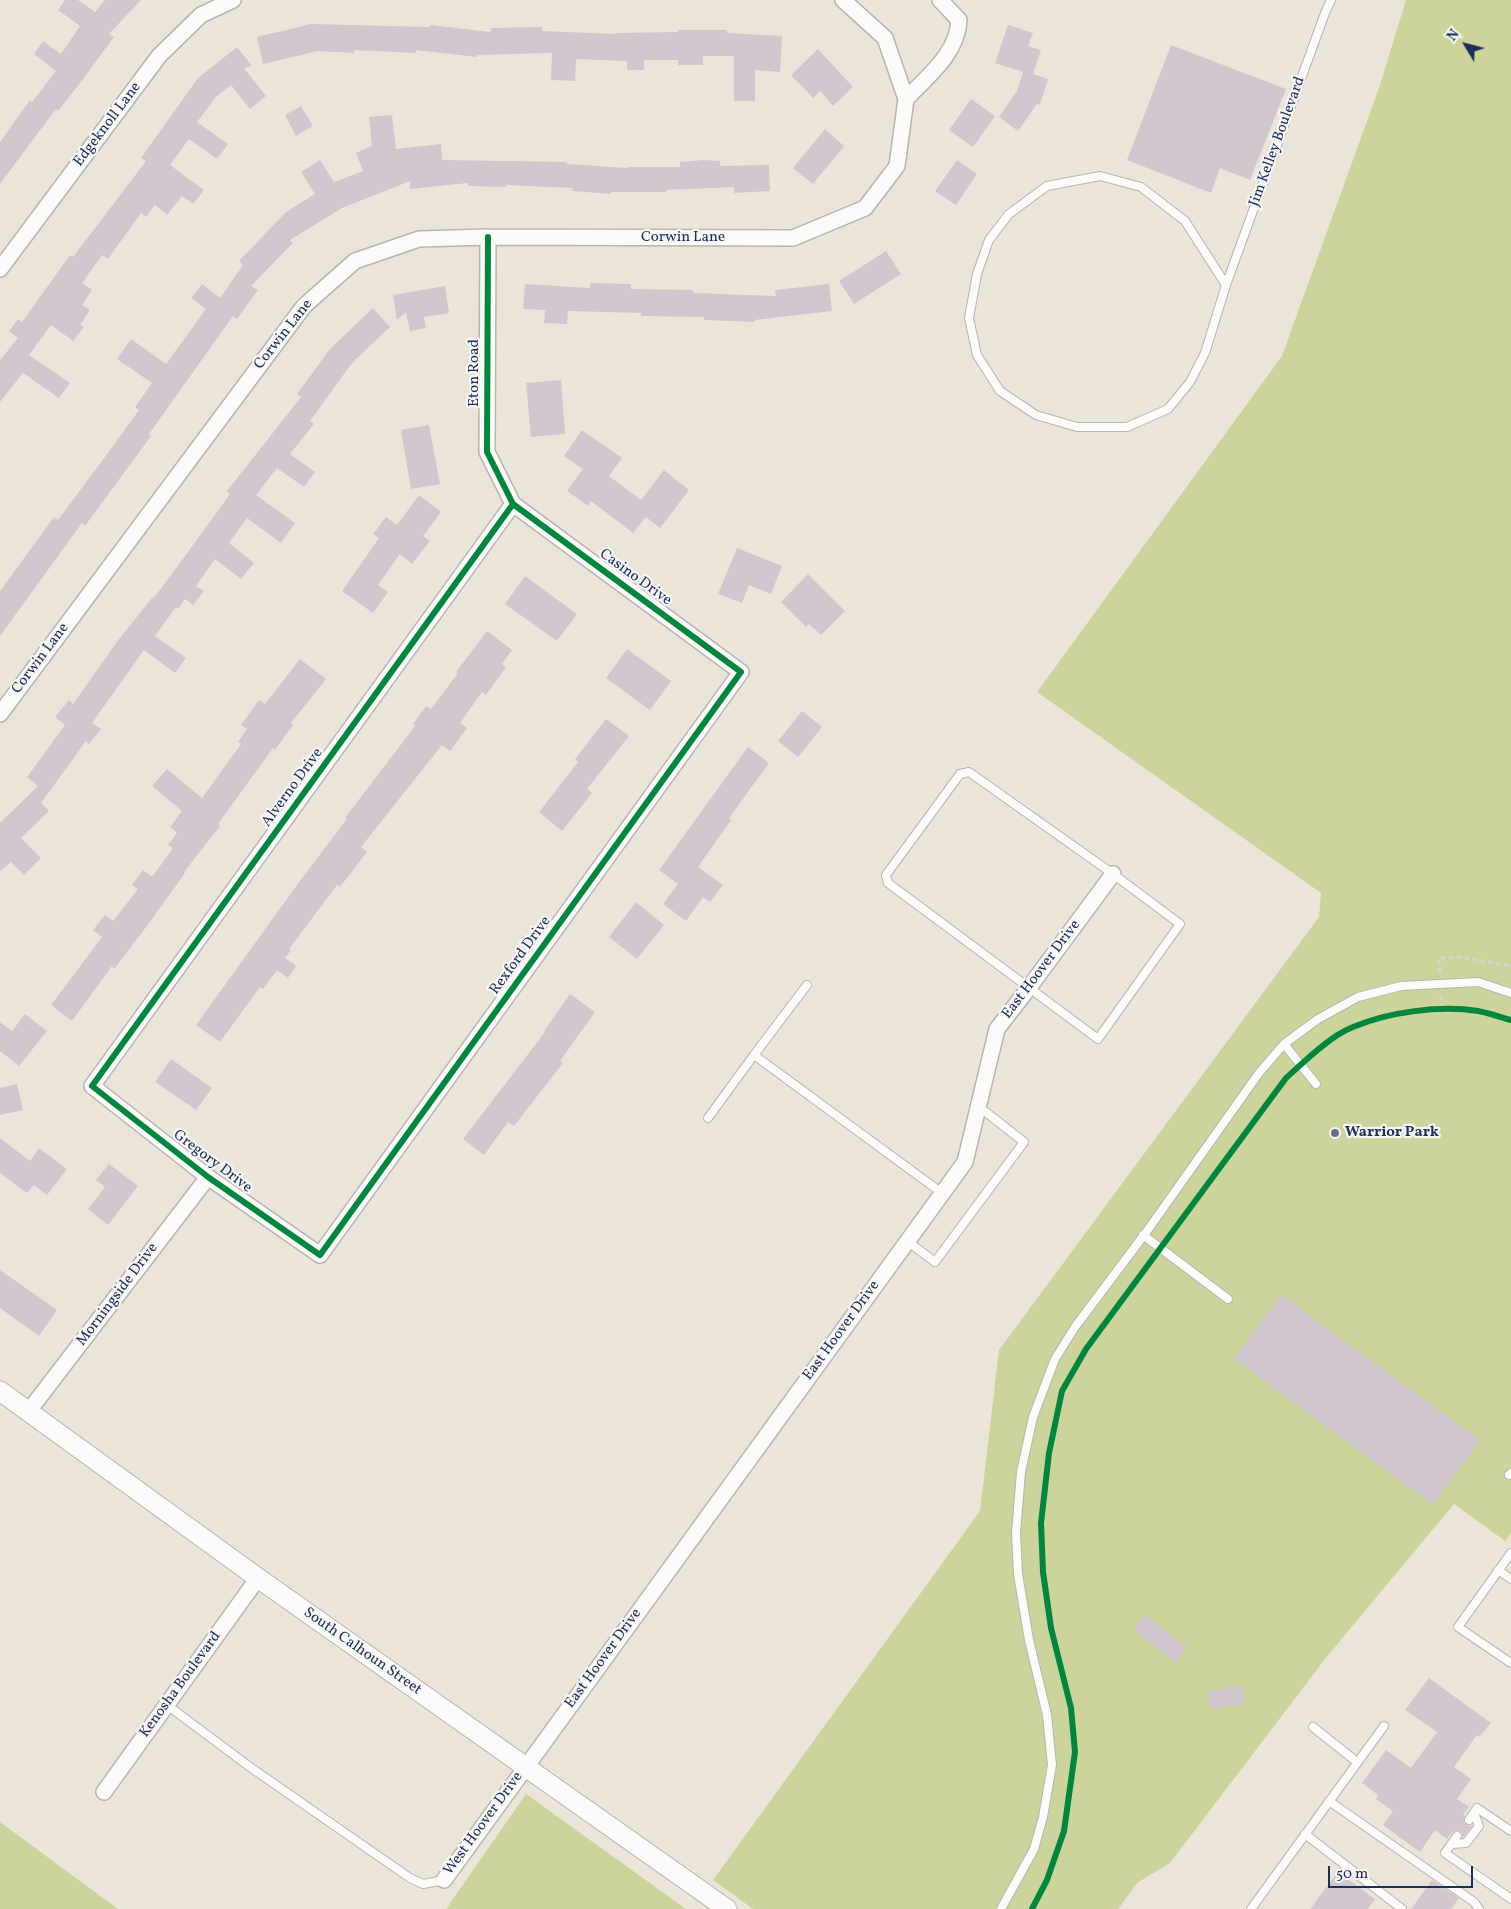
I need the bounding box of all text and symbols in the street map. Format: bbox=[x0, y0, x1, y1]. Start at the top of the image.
north arrow bbox=[1441, 20, 1491, 70]
text: N bbox=[1443, 26, 1464, 45]
street label: Jim Kelley Boulevard bbox=[1246, 75, 1310, 209]
street label: Edgeknoll Lane bbox=[70, 79, 146, 171]
street label: Corwin Lane bbox=[641, 229, 725, 247]
street label: Corwin Lane bbox=[251, 296, 317, 374]
street label: Eton Road bbox=[466, 339, 484, 407]
street label: Casino Drive bbox=[595, 546, 675, 610]
street label: Corwin Lane bbox=[9, 620, 73, 698]
street label: Alverno Drive bbox=[258, 745, 328, 831]
street label: Rexford Drive bbox=[487, 913, 555, 999]
street label: East Hoover Drive bbox=[999, 917, 1085, 1023]
place label: Warrior Park bbox=[1345, 1124, 1439, 1142]
street label: Gregory Drive bbox=[169, 1127, 255, 1197]
marker: Warrior Park bbox=[1329, 1127, 1341, 1139]
street label: Morningside Drive bbox=[73, 1240, 163, 1350]
street label: East Hoover Drive bbox=[800, 1278, 884, 1384]
street label: South Calhoun Street bbox=[299, 1604, 425, 1700]
street label: East Hoover Drive bbox=[562, 1606, 646, 1712]
street label: Kenosha Boulevard bbox=[136, 1628, 226, 1742]
street label: West Hoover Drive bbox=[440, 1769, 528, 1879]
scale bar bbox=[1331, 1856, 1476, 1888]
text: 50 m bbox=[1336, 1864, 1368, 1885]

